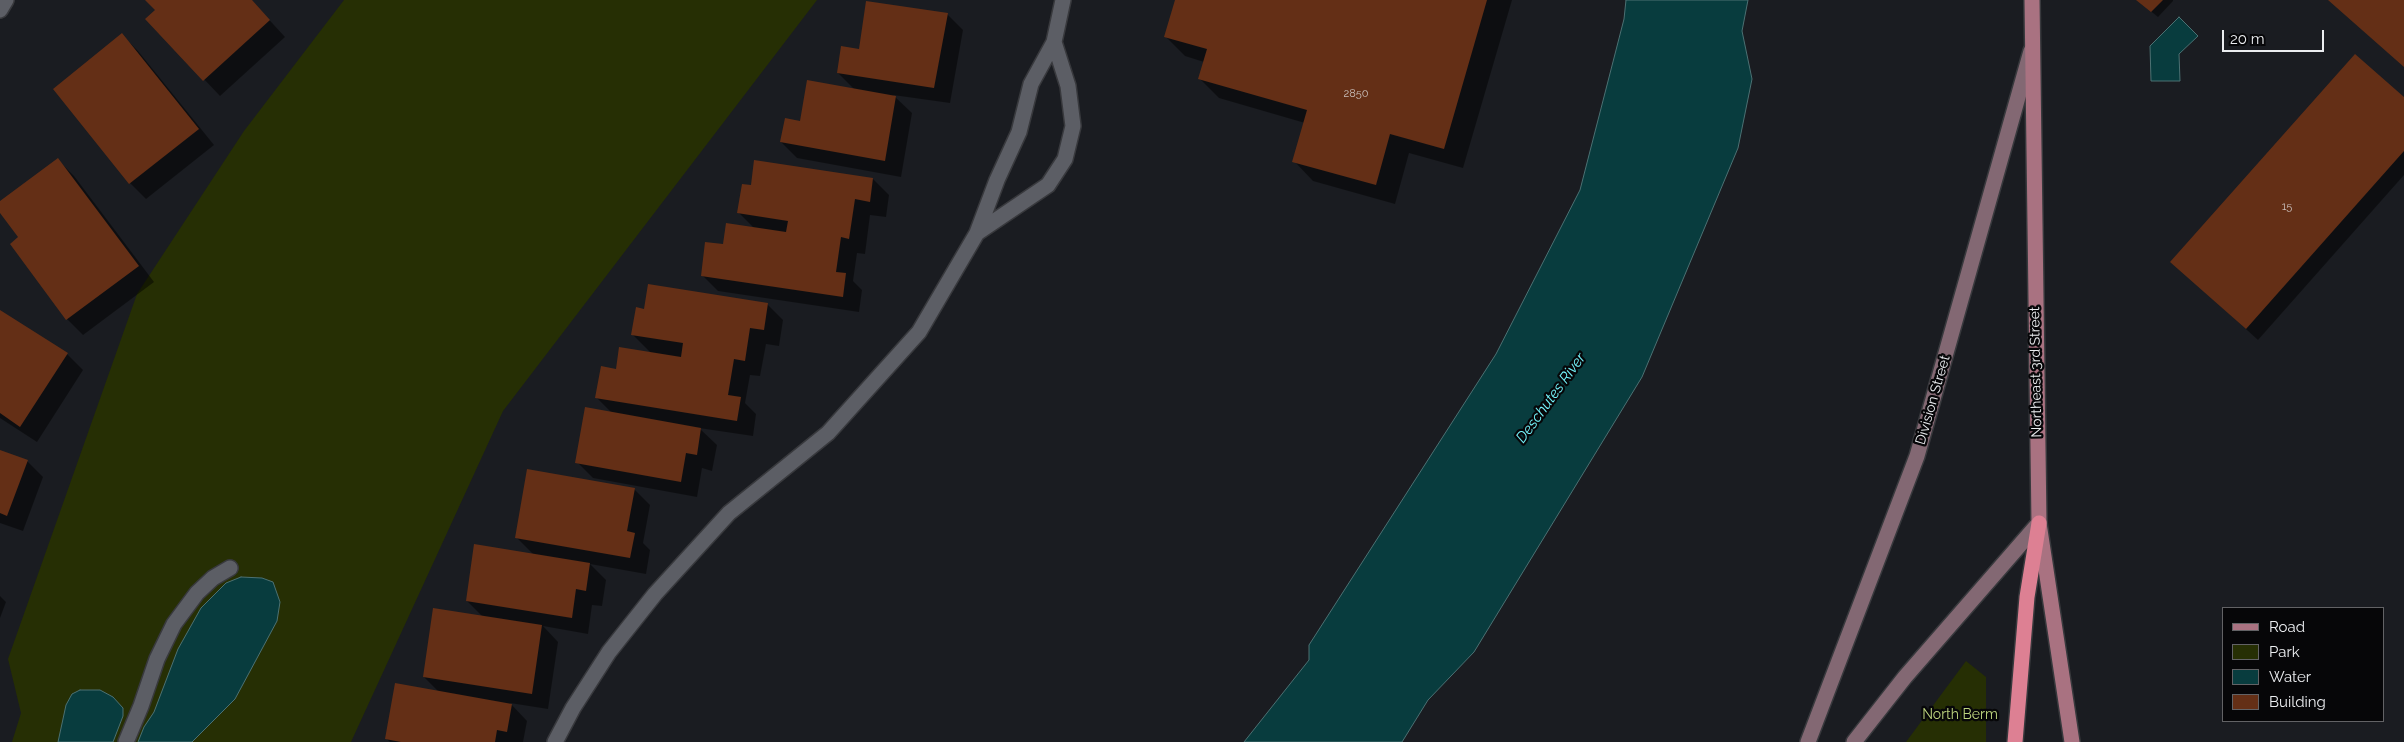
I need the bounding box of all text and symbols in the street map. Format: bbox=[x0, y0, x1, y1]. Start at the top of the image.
scale bar bbox=[2224, 20, 2326, 52]
text: 20 m bbox=[2230, 30, 2265, 48]
house number: 2850 bbox=[1344, 87, 1368, 101]
house number: 15 bbox=[2282, 200, 2292, 214]
street label: Northeast 3rd Street bbox=[2026, 306, 2046, 438]
water label: Deschutes River bbox=[1512, 350, 1590, 446]
street label: Division Street bbox=[1912, 353, 1954, 447]
legend bbox=[2222, 607, 2384, 722]
text: Road bbox=[2269, 618, 2305, 636]
text: Park bbox=[2269, 643, 2300, 661]
text: Water bbox=[2269, 668, 2311, 686]
text: Building bbox=[2269, 693, 2326, 711]
park label: North Berm bbox=[1922, 707, 1998, 723]

